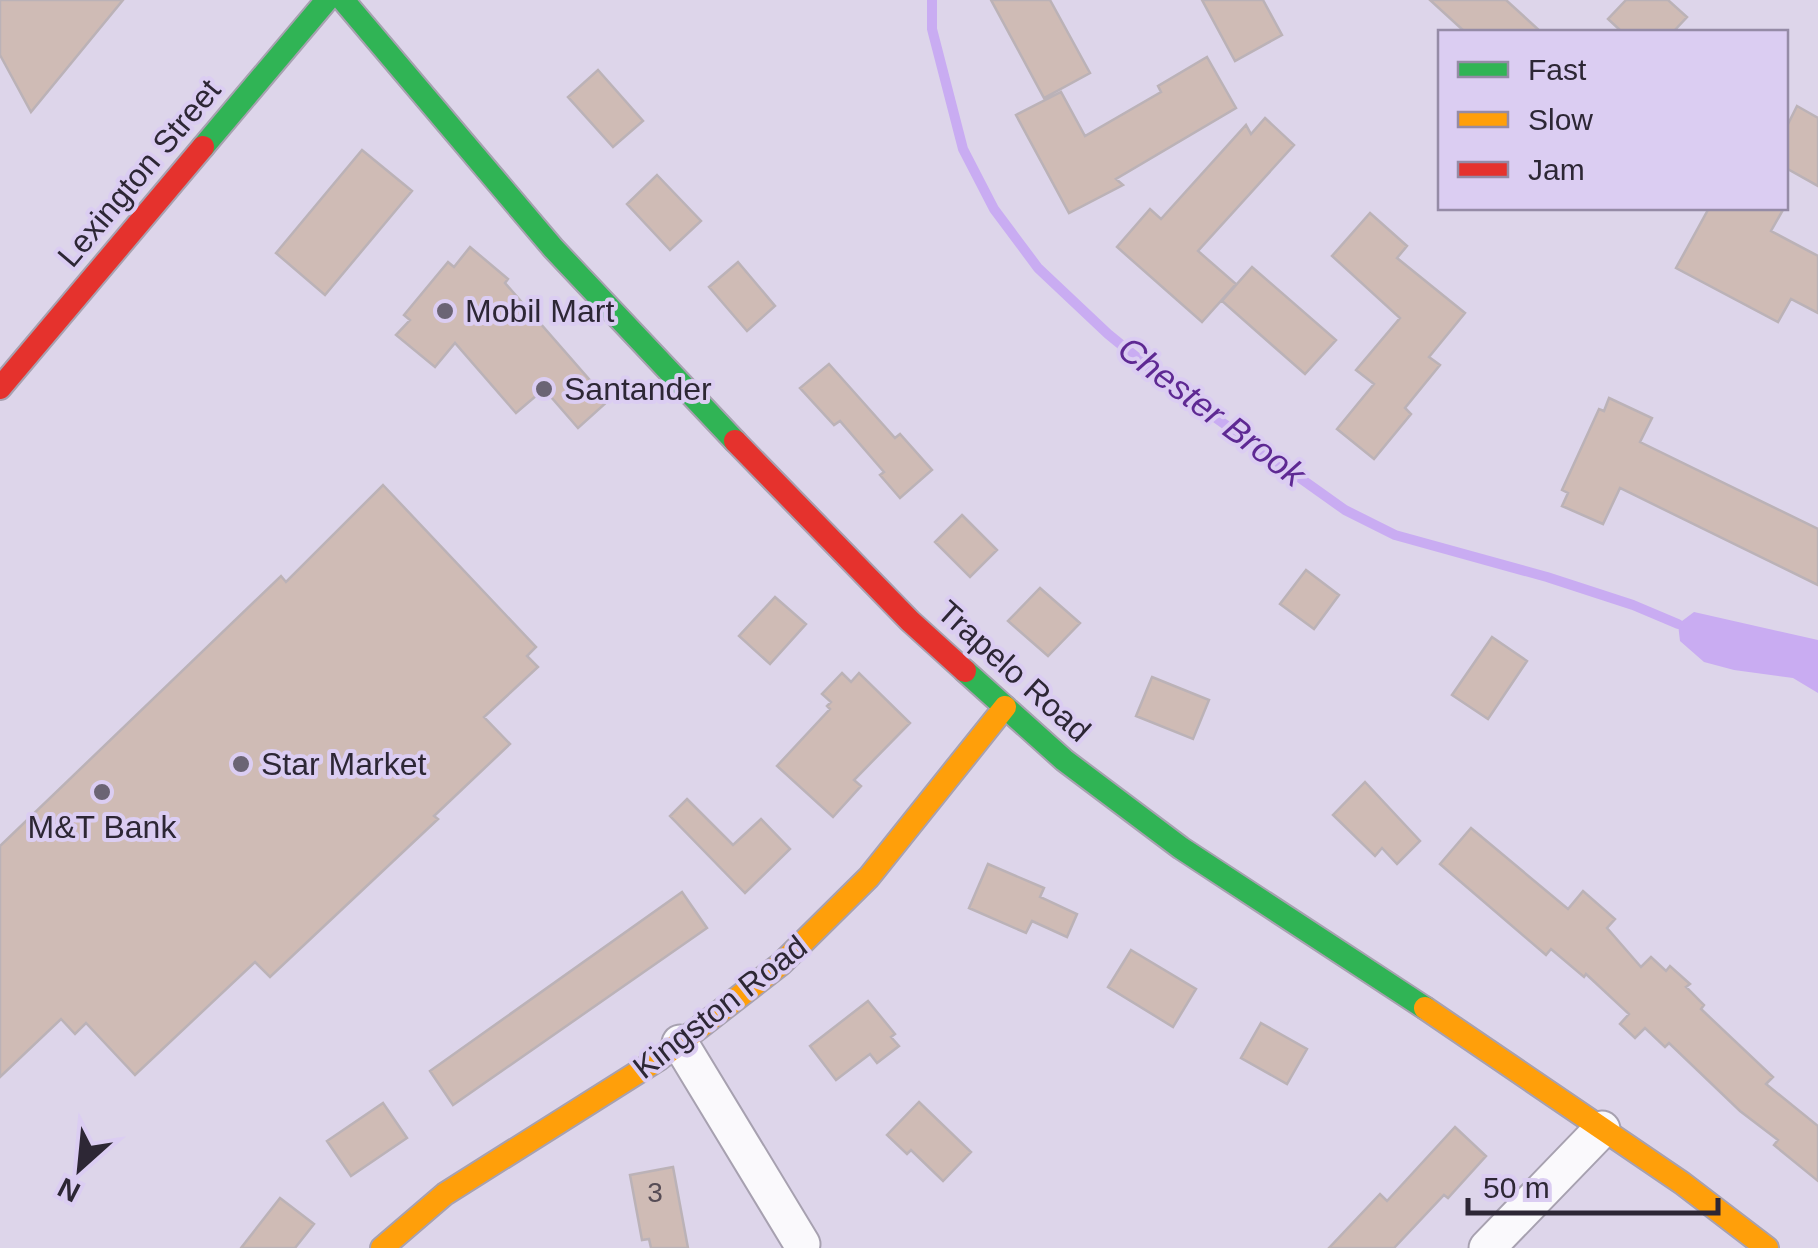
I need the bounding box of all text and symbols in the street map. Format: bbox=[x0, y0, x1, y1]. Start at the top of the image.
legend bbox=[1438, 30, 1788, 210]
text: Fast bbox=[1528, 53, 1587, 86]
street label: Lexington Street bbox=[50, 72, 228, 274]
text: Slow bbox=[1528, 103, 1593, 136]
text: Jam bbox=[1528, 153, 1585, 186]
place label: Mobil Mart bbox=[465, 293, 614, 329]
marker: Mobil Mart bbox=[434, 300, 456, 322]
water label: Chester Brook bbox=[1111, 328, 1314, 495]
place label: Santander bbox=[564, 371, 712, 407]
marker: Santander bbox=[533, 378, 555, 400]
street label: Trapelo Road bbox=[930, 593, 1098, 749]
place label: Star Market bbox=[261, 746, 426, 782]
marker: Star Market bbox=[230, 753, 252, 775]
marker: M&T Bank bbox=[91, 781, 113, 803]
place label: M&T Bank bbox=[28, 809, 177, 845]
street label: Kingston Road bbox=[626, 928, 814, 1086]
north arrow bbox=[30, 1118, 130, 1218]
scale bar bbox=[1468, 1153, 1718, 1215]
text: N bbox=[53, 1171, 85, 1208]
text: 50 m bbox=[1483, 1171, 1550, 1204]
house number: 3 bbox=[647, 1177, 663, 1208]

